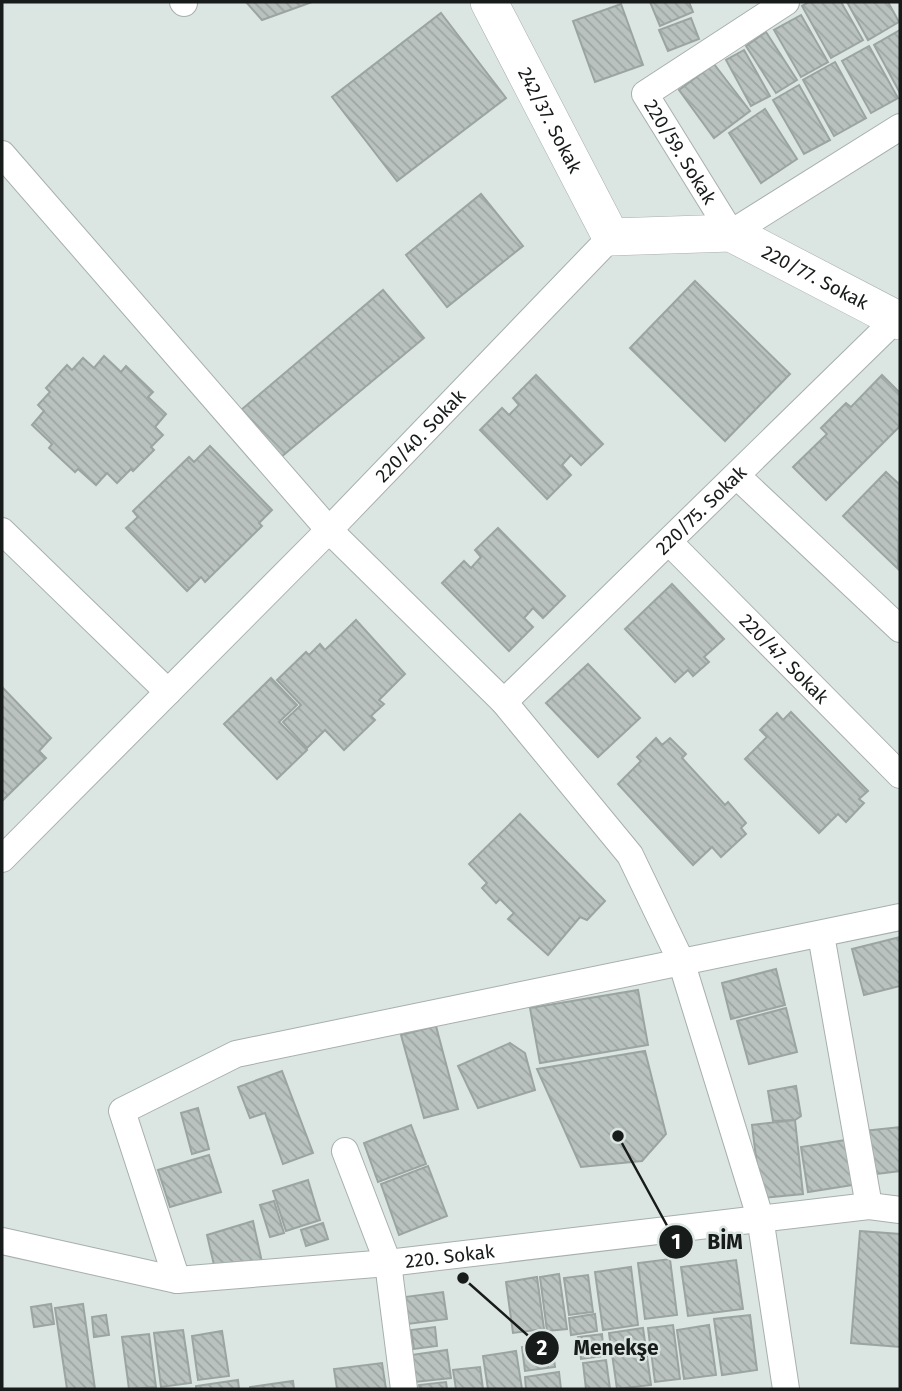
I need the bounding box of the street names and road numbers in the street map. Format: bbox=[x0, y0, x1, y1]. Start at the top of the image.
street label: 242/37. Sokak bbox=[513, 64, 587, 177]
street label: 220/59. Sokak bbox=[639, 95, 721, 209]
street label: 220/77. Sokak bbox=[758, 240, 873, 315]
street label: 220/40. Sokak bbox=[371, 385, 470, 487]
street label: 220/75. Sokak bbox=[651, 461, 751, 559]
street label: 220/47. Sokak bbox=[735, 609, 834, 709]
street label: 220. Sokak bbox=[404, 1239, 496, 1273]

